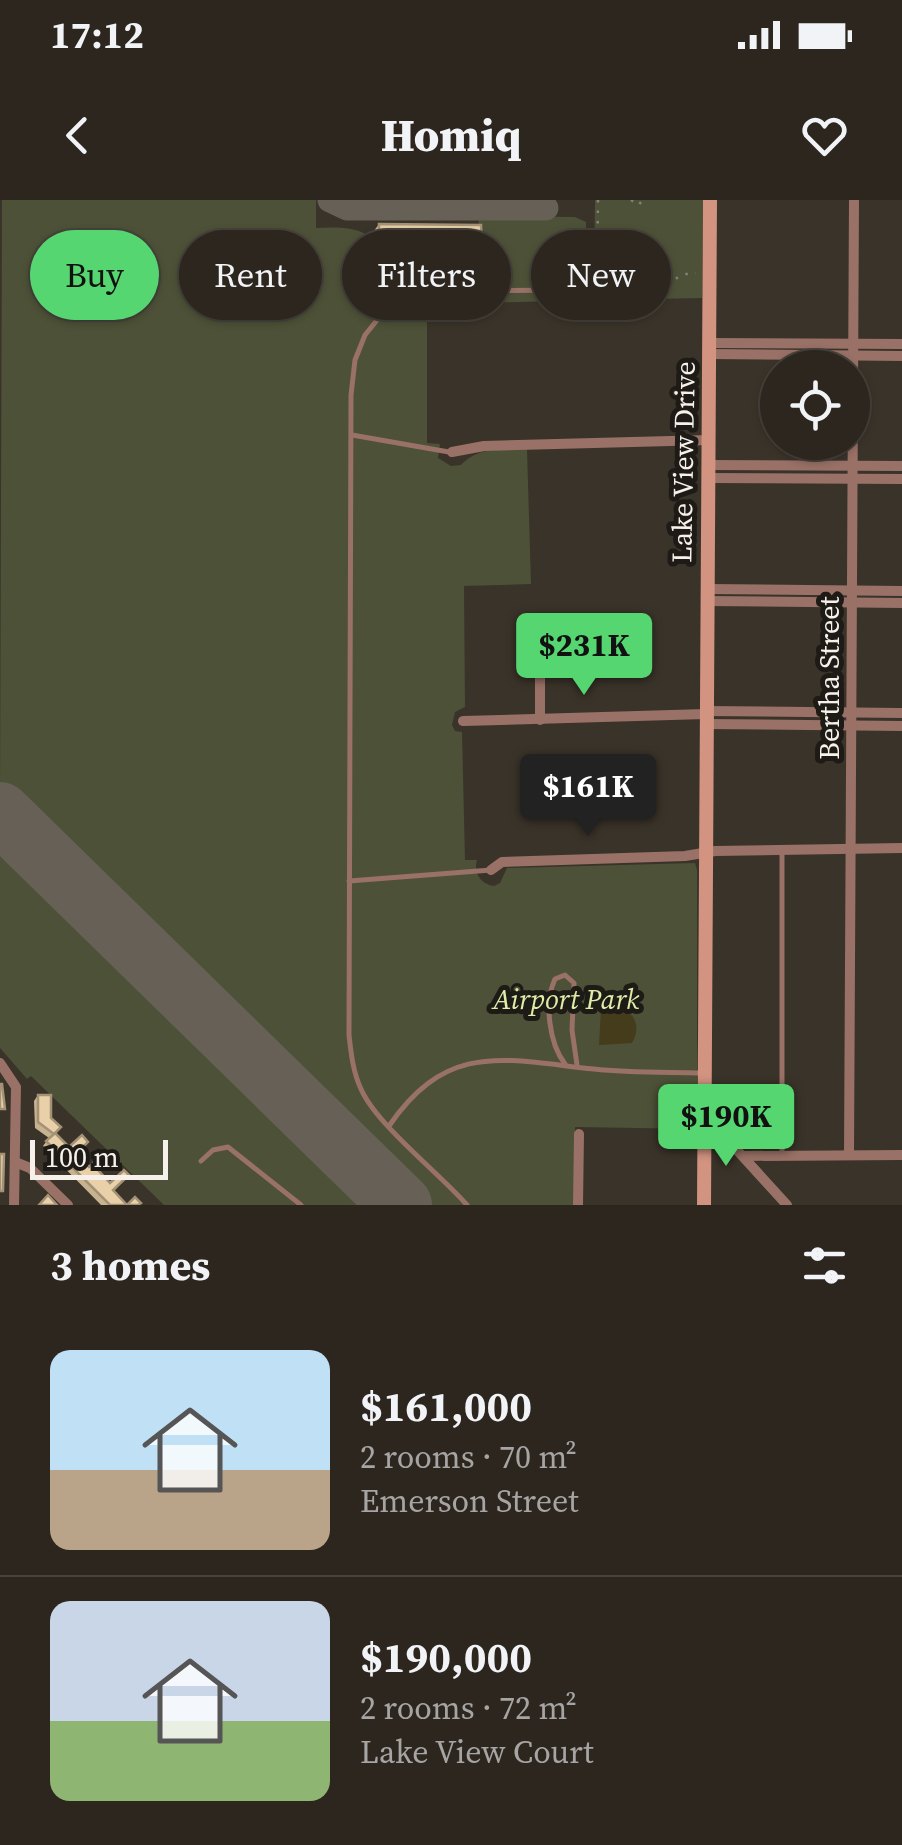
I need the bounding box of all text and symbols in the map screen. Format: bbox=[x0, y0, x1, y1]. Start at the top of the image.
text: 17:12 bbox=[50, 9, 144, 61]
text: Homiq bbox=[381, 104, 521, 166]
icon: back bbox=[50, 108, 105, 163]
icon: heart bbox=[797, 108, 852, 163]
chip: Buy bbox=[30, 230, 159, 320]
chip: Rent bbox=[179, 230, 322, 320]
chip: Filters bbox=[342, 230, 511, 320]
chip: New bbox=[531, 230, 671, 320]
map controls bbox=[760, 350, 870, 460]
button: locate bbox=[760, 350, 870, 460]
street label: Lake View Drive bbox=[662, 361, 704, 563]
street label: Bertha Street bbox=[810, 595, 848, 760]
pin: $231K bbox=[514, 613, 654, 698]
text: $231K bbox=[538, 623, 630, 667]
pin: $161K bbox=[518, 754, 658, 839]
text: $161K bbox=[542, 764, 634, 808]
park label: Airport Park bbox=[491, 980, 640, 1018]
pin: $190K bbox=[656, 1084, 796, 1169]
text: $190K bbox=[680, 1094, 772, 1138]
scale bar bbox=[30, 1135, 168, 1180]
text: 100 m bbox=[45, 1138, 119, 1176]
text: 3 homes bbox=[50, 1236, 210, 1294]
icon: filters bbox=[797, 1238, 852, 1293]
text: $161,000 bbox=[360, 1377, 532, 1435]
icon: home bbox=[130, 1390, 250, 1510]
text: 2 rooms · 70 m² bbox=[360, 1435, 577, 1479]
text: Emerson Street bbox=[360, 1479, 579, 1523]
text: $190,000 bbox=[360, 1628, 532, 1686]
icon: home bbox=[130, 1641, 250, 1761]
text: 2 rooms · 72 m² bbox=[360, 1686, 577, 1730]
text: Lake View Court bbox=[360, 1730, 594, 1774]

